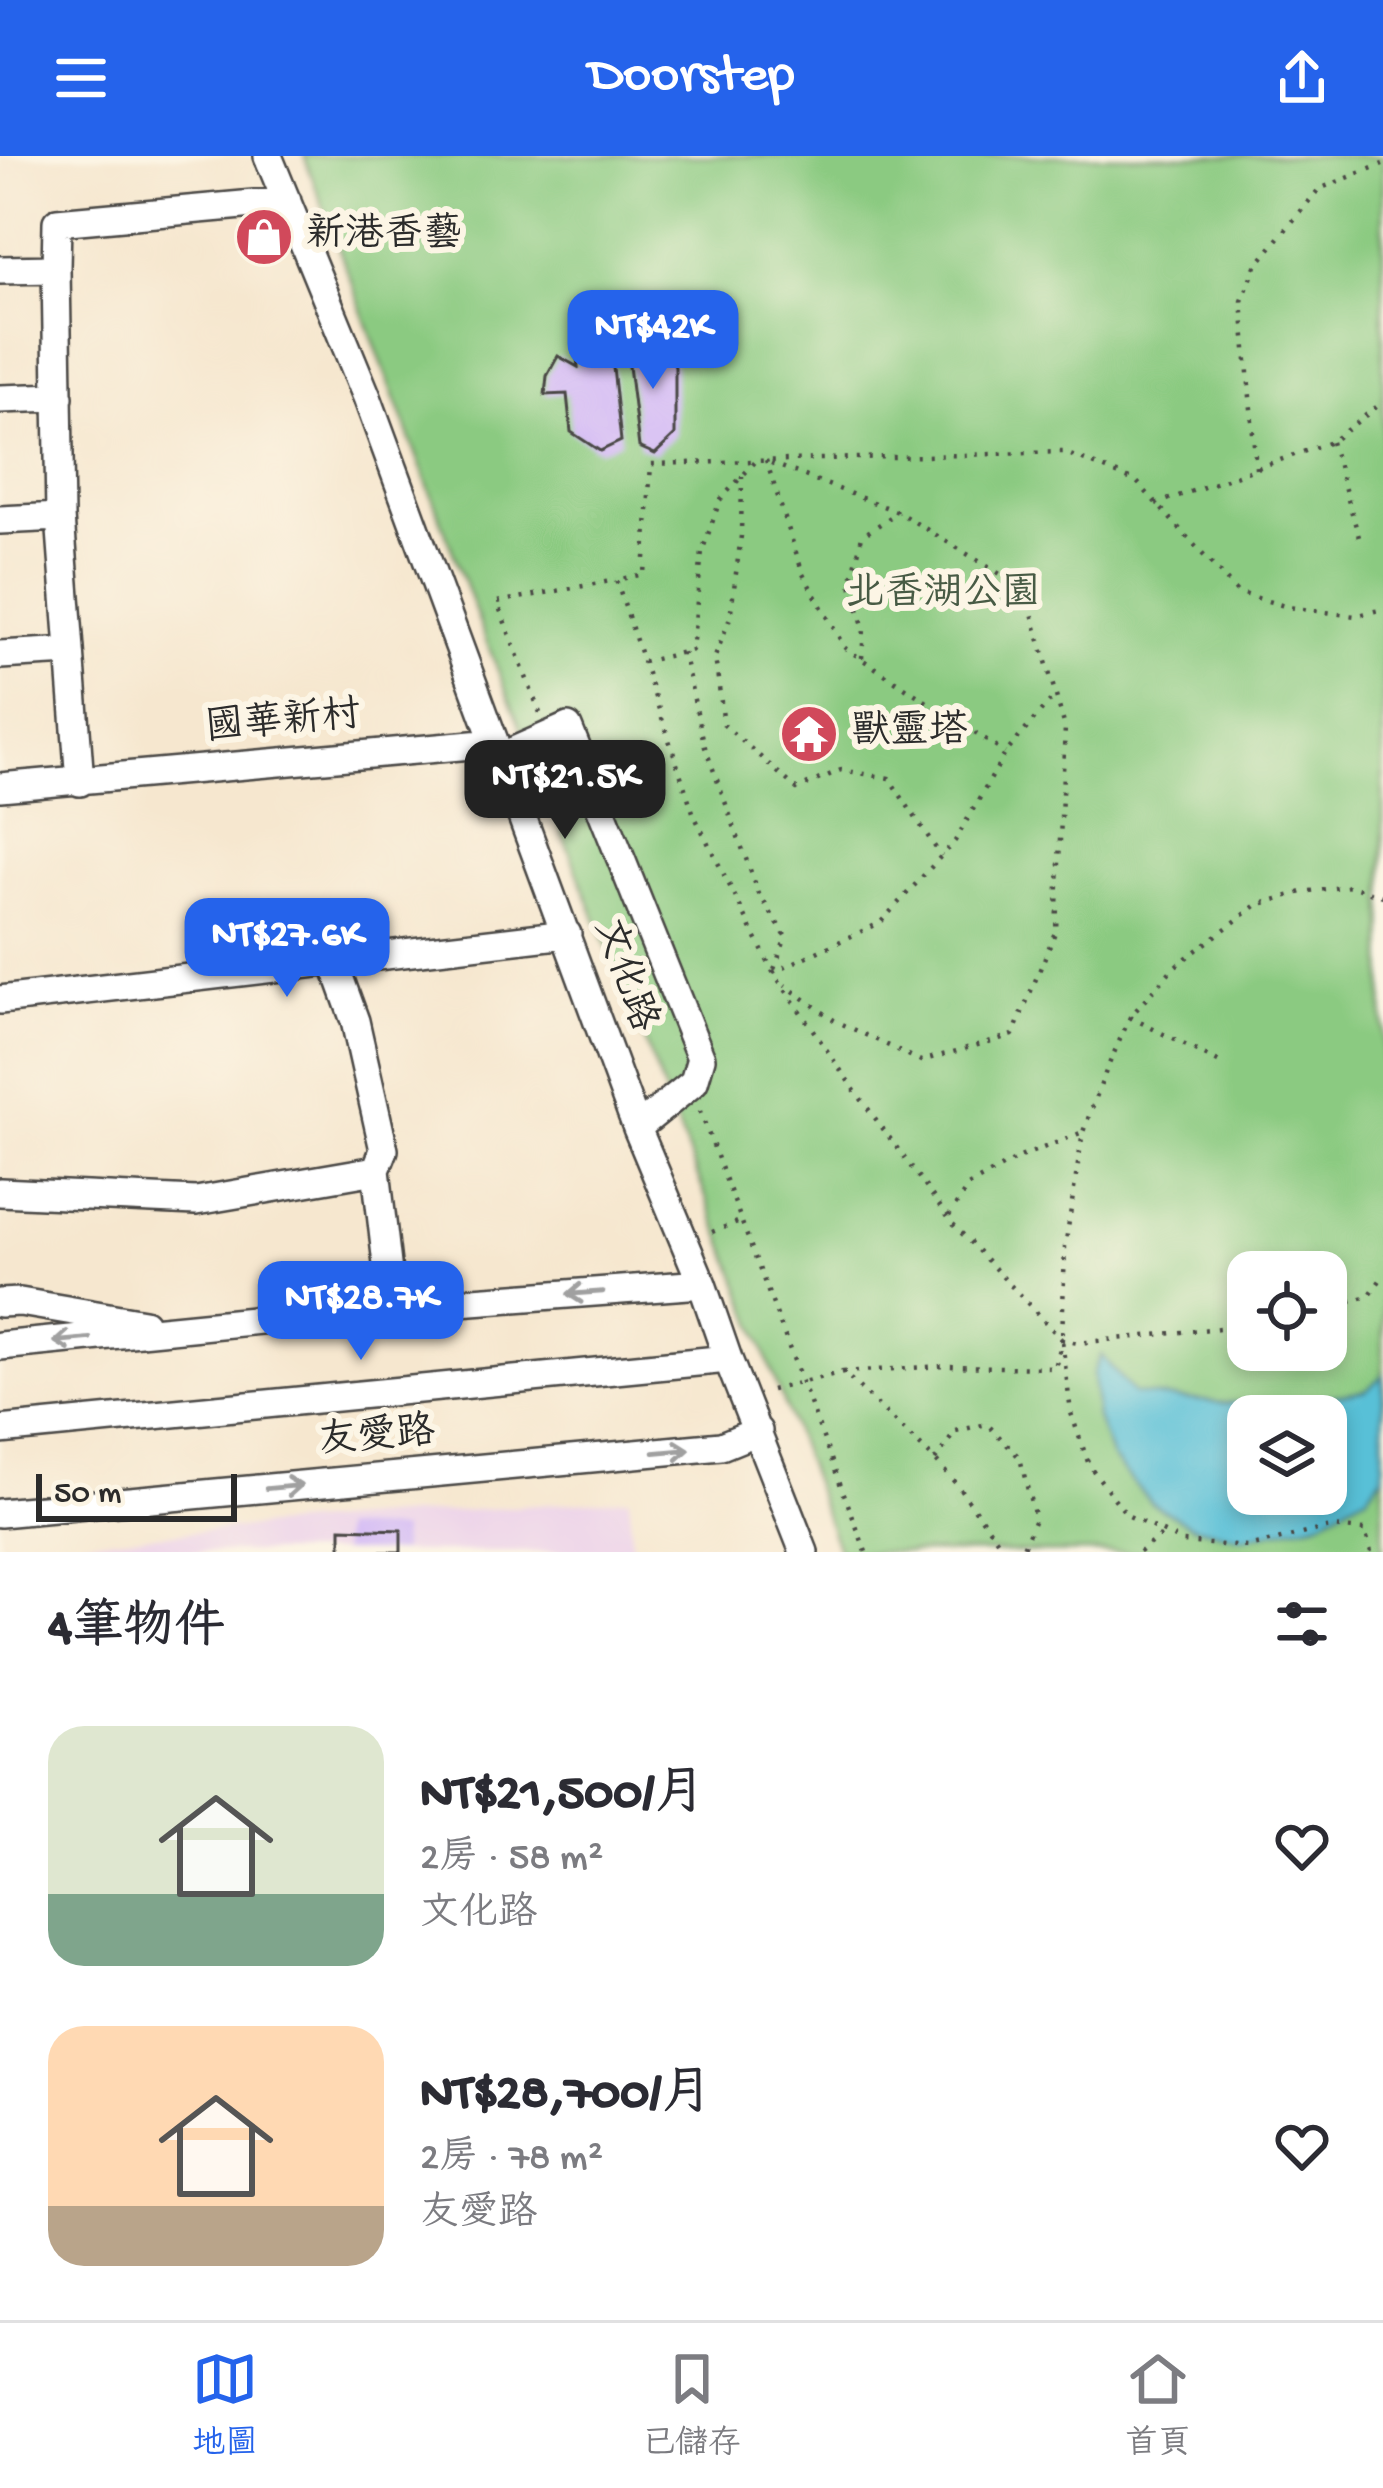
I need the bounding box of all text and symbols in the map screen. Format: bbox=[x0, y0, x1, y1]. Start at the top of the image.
icon: menu bbox=[48, 45, 114, 111]
icon: share bbox=[1269, 45, 1335, 111]
text: Doorstep bbox=[588, 46, 795, 110]
shop icon: 新港香藝 bbox=[233, 206, 295, 268]
place label: 新港香藝 bbox=[306, 211, 462, 260]
pin: NT$42K bbox=[555, 290, 751, 392]
text: NT$42K bbox=[594, 306, 712, 352]
park label: 北香湖公園 bbox=[845, 571, 1041, 619]
street label: 國華新村 bbox=[203, 692, 363, 754]
temple icon: 獸靈塔 bbox=[778, 703, 840, 765]
place label: 獸靈塔 bbox=[851, 709, 968, 757]
pin: NT$21.5K bbox=[441, 740, 689, 842]
text: NT$21.5K bbox=[491, 756, 639, 802]
pin: NT$27.6K bbox=[163, 898, 411, 1000]
street label: 文化路 bbox=[581, 912, 667, 1039]
text: NT$27.6K bbox=[212, 914, 362, 960]
map controls bbox=[1227, 1251, 1347, 1515]
button: locate bbox=[1227, 1251, 1347, 1371]
pin: NT$28.7K bbox=[237, 1261, 485, 1363]
text: NT$28.7K bbox=[285, 1277, 437, 1323]
one-way arrow bbox=[567, 1281, 606, 1304]
one-way arrow bbox=[53, 1329, 92, 1352]
button: layers bbox=[1227, 1395, 1347, 1515]
street label: 友愛路 bbox=[316, 1408, 437, 1467]
one-way arrow bbox=[652, 1439, 691, 1462]
scale bar bbox=[36, 1468, 237, 1521]
one-way arrow bbox=[264, 1475, 303, 1498]
text: 50 m bbox=[54, 1476, 121, 1514]
icon: filters bbox=[1269, 1591, 1335, 1657]
text: 4筆物件 bbox=[48, 1601, 225, 1661]
text: NT$21,500/月 bbox=[420, 1767, 705, 1827]
icon: home bbox=[144, 1774, 288, 1918]
icon: heart bbox=[1269, 1813, 1335, 1879]
text: 2房 · 58 m² bbox=[420, 1837, 603, 1883]
text: 文化路 bbox=[420, 1893, 537, 1939]
text: NT$28,700/月 bbox=[420, 2067, 712, 2127]
icon: home bbox=[144, 2074, 288, 2218]
icon: heart bbox=[1269, 2113, 1335, 2179]
text: 2房 · 78 m² bbox=[420, 2137, 603, 2183]
text: 友愛路 bbox=[420, 2193, 537, 2239]
tab: 地圖 bbox=[192, 2346, 258, 2465]
tab: 已儲存 bbox=[642, 2346, 741, 2465]
tab: 首頁 bbox=[1125, 2346, 1191, 2465]

